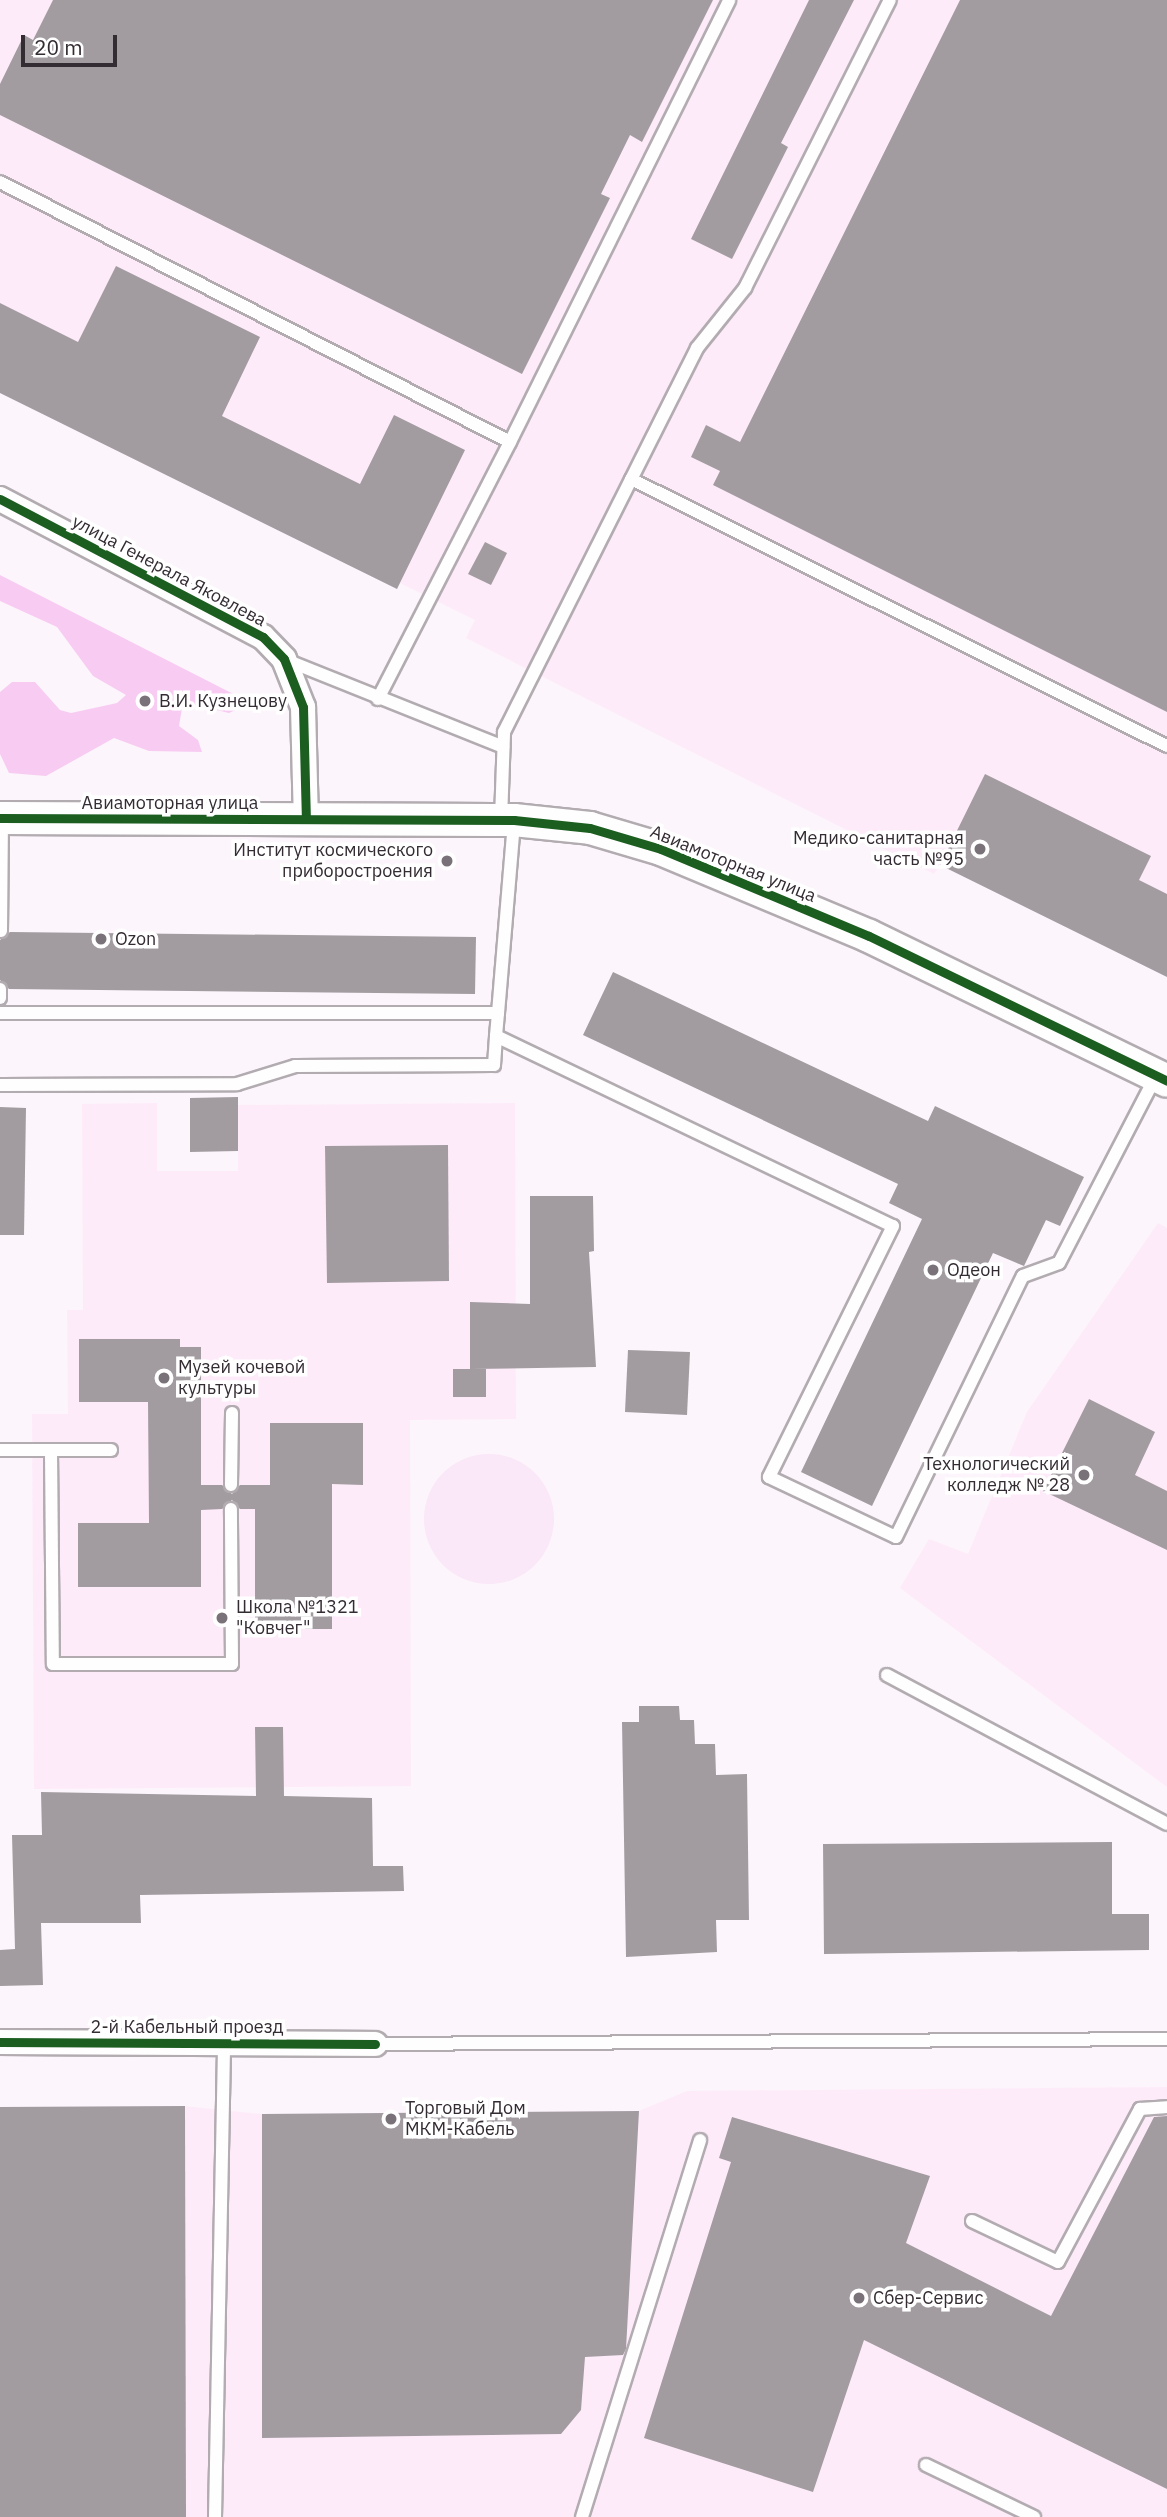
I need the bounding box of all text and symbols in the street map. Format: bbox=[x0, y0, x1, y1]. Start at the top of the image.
scale bar bbox=[24, 21, 121, 65]
text: 20 m bbox=[34, 33, 83, 61]
street label: улица Генерала Яковлева bbox=[68, 511, 270, 631]
place label: В.И. Кузнецову bbox=[159, 690, 287, 712]
marker: В.И. Кузнецову bbox=[137, 693, 153, 709]
street label: Авиамоторная улица bbox=[82, 792, 258, 814]
street label: Авиамоторная улица bbox=[647, 821, 819, 907]
place label: Медико-санитарная часть №95 bbox=[793, 828, 964, 870]
marker: Медико-санитарная часть №95 bbox=[970, 839, 990, 859]
place label: Институт космического приборостроения bbox=[233, 840, 433, 882]
marker: Институт космического приборостроения bbox=[439, 853, 455, 869]
place label: Ozon bbox=[115, 928, 156, 950]
marker: Ozon bbox=[93, 931, 109, 947]
place label: Одеон bbox=[947, 1259, 1001, 1281]
marker: Одеон bbox=[925, 1262, 941, 1278]
place label: Музей кочевой культуры bbox=[178, 1357, 305, 1400]
marker: Музей кочевой культуры bbox=[156, 1370, 172, 1386]
place label: Технологический колледж № 28 bbox=[923, 1454, 1070, 1496]
marker: Технологический колледж № 28 bbox=[1076, 1467, 1092, 1483]
place label: Школа №1321 "Ковчег" bbox=[236, 1597, 359, 1640]
marker: Школа №1321 "Ковчег" bbox=[214, 1610, 230, 1626]
street label: 2-й Кабельный проезд bbox=[91, 2016, 283, 2038]
place label: Торговый Дом МКМ-Кабель bbox=[405, 2098, 526, 2140]
marker: Торговый Дом МКМ-Кабель bbox=[383, 2111, 399, 2127]
place label: Сбер-Сервис bbox=[873, 2287, 983, 2309]
marker: Сбер-Сервис bbox=[851, 2290, 867, 2306]

